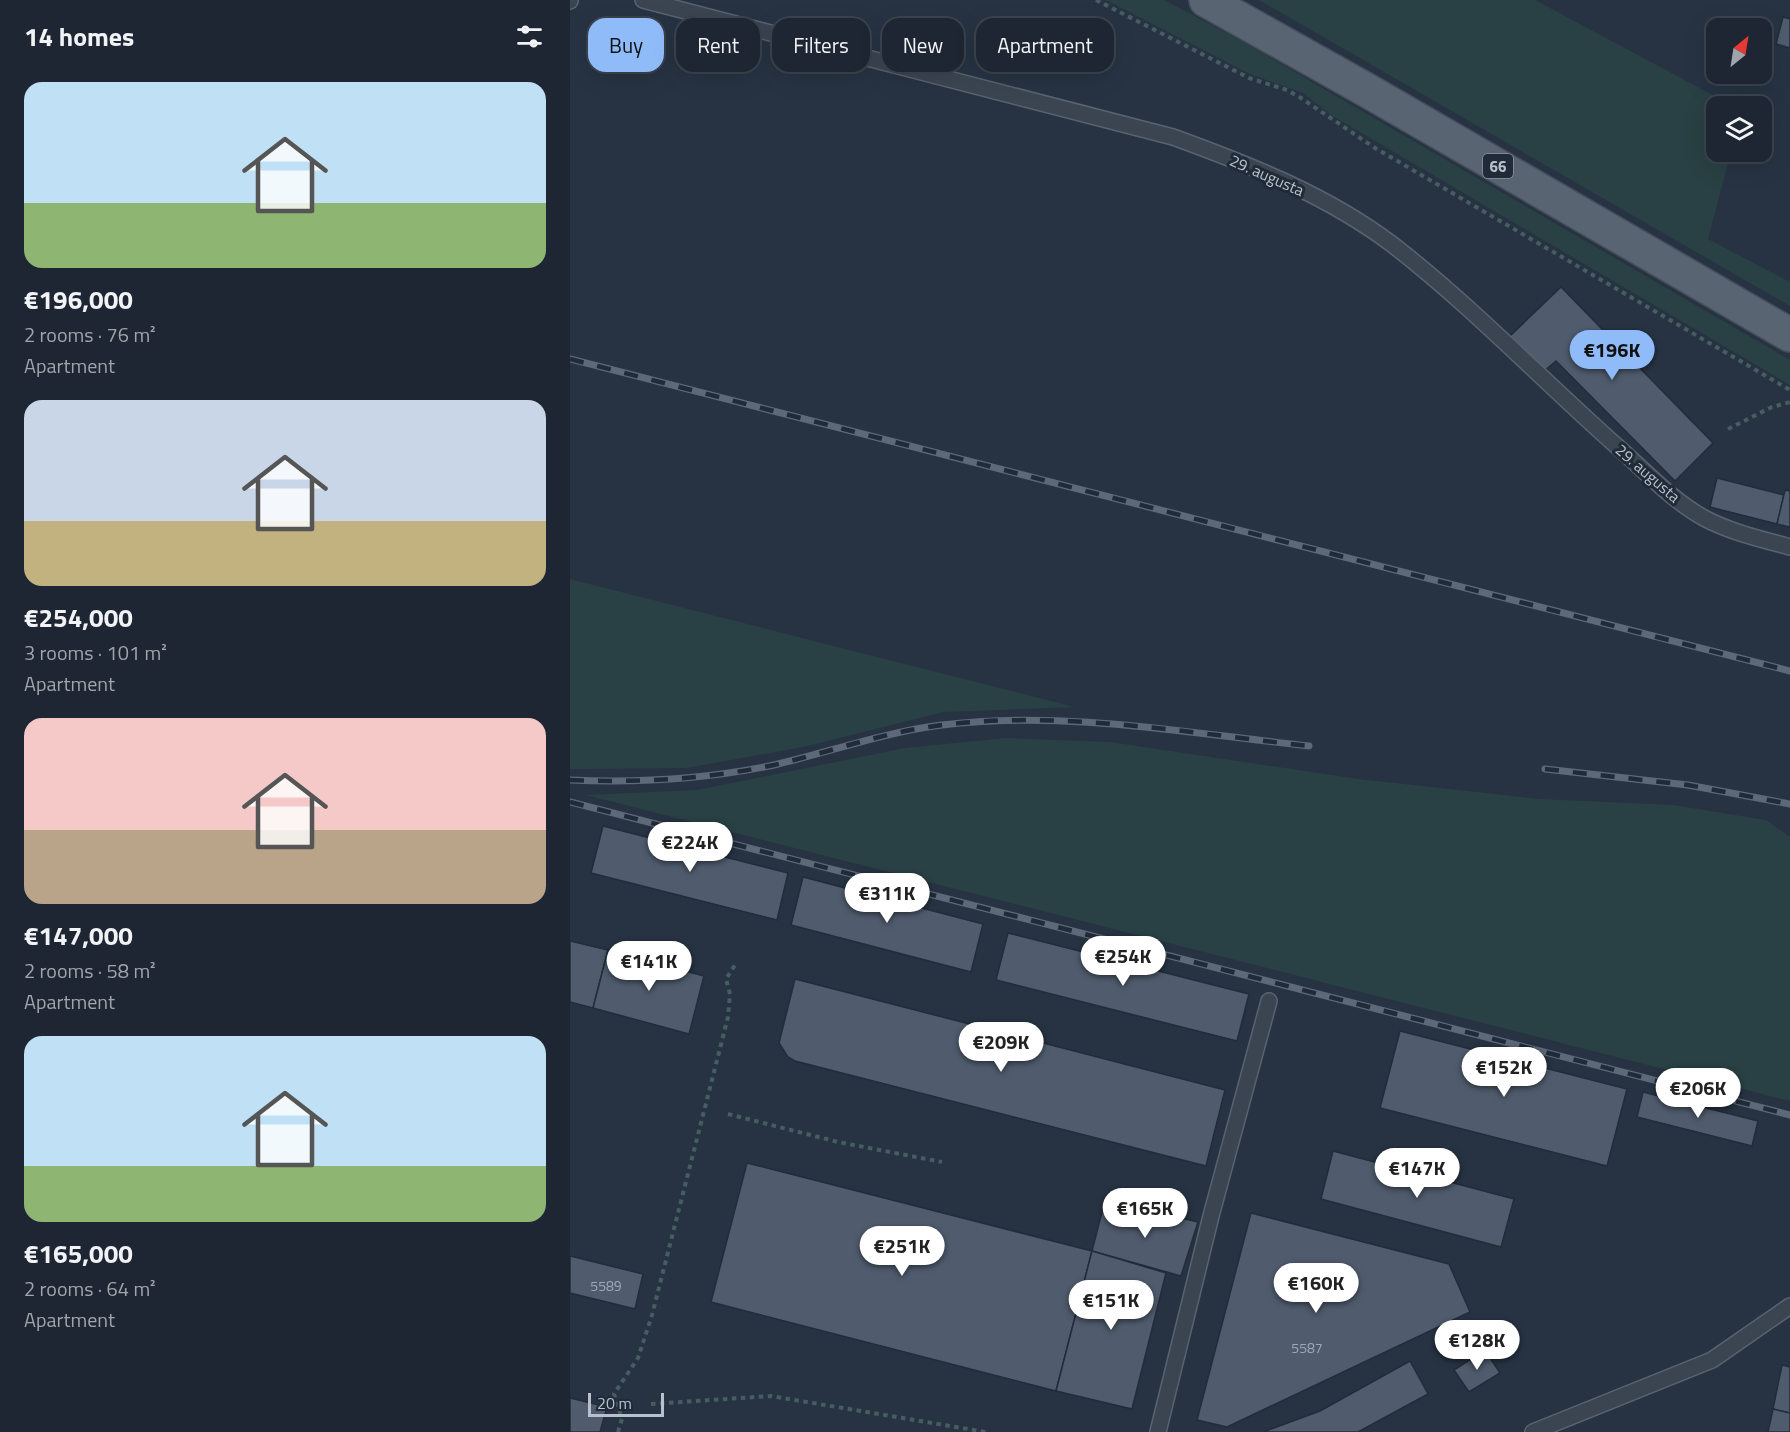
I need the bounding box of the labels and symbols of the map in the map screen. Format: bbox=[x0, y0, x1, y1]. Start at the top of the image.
north arrow bbox=[1706, 18, 1772, 84]
street label: 29. augusta bbox=[1226, 148, 1308, 202]
road number: 66 bbox=[1483, 154, 1513, 178]
pin: €196K bbox=[1570, 330, 1654, 381]
street label: 29. augusta bbox=[1610, 438, 1686, 508]
pin: €224K bbox=[648, 822, 732, 873]
pin: €311K bbox=[845, 873, 929, 924]
pin: €254K bbox=[1081, 936, 1165, 987]
pin: €141K bbox=[607, 941, 691, 992]
pin: €209K bbox=[959, 1022, 1043, 1073]
pin: €152K bbox=[1462, 1047, 1546, 1098]
pin: €206K bbox=[1656, 1068, 1740, 1119]
pin: €147K bbox=[1375, 1148, 1459, 1199]
pin: €165K bbox=[1103, 1188, 1187, 1239]
pin: €251K bbox=[860, 1226, 944, 1277]
pin: €160K bbox=[1274, 1263, 1358, 1314]
house number: 5589 bbox=[590, 1275, 622, 1296]
pin: €151K bbox=[1069, 1280, 1153, 1331]
pin: €128K bbox=[1435, 1320, 1519, 1371]
house number: 5587 bbox=[1291, 1337, 1323, 1358]
scale bar bbox=[588, 1390, 664, 1418]

